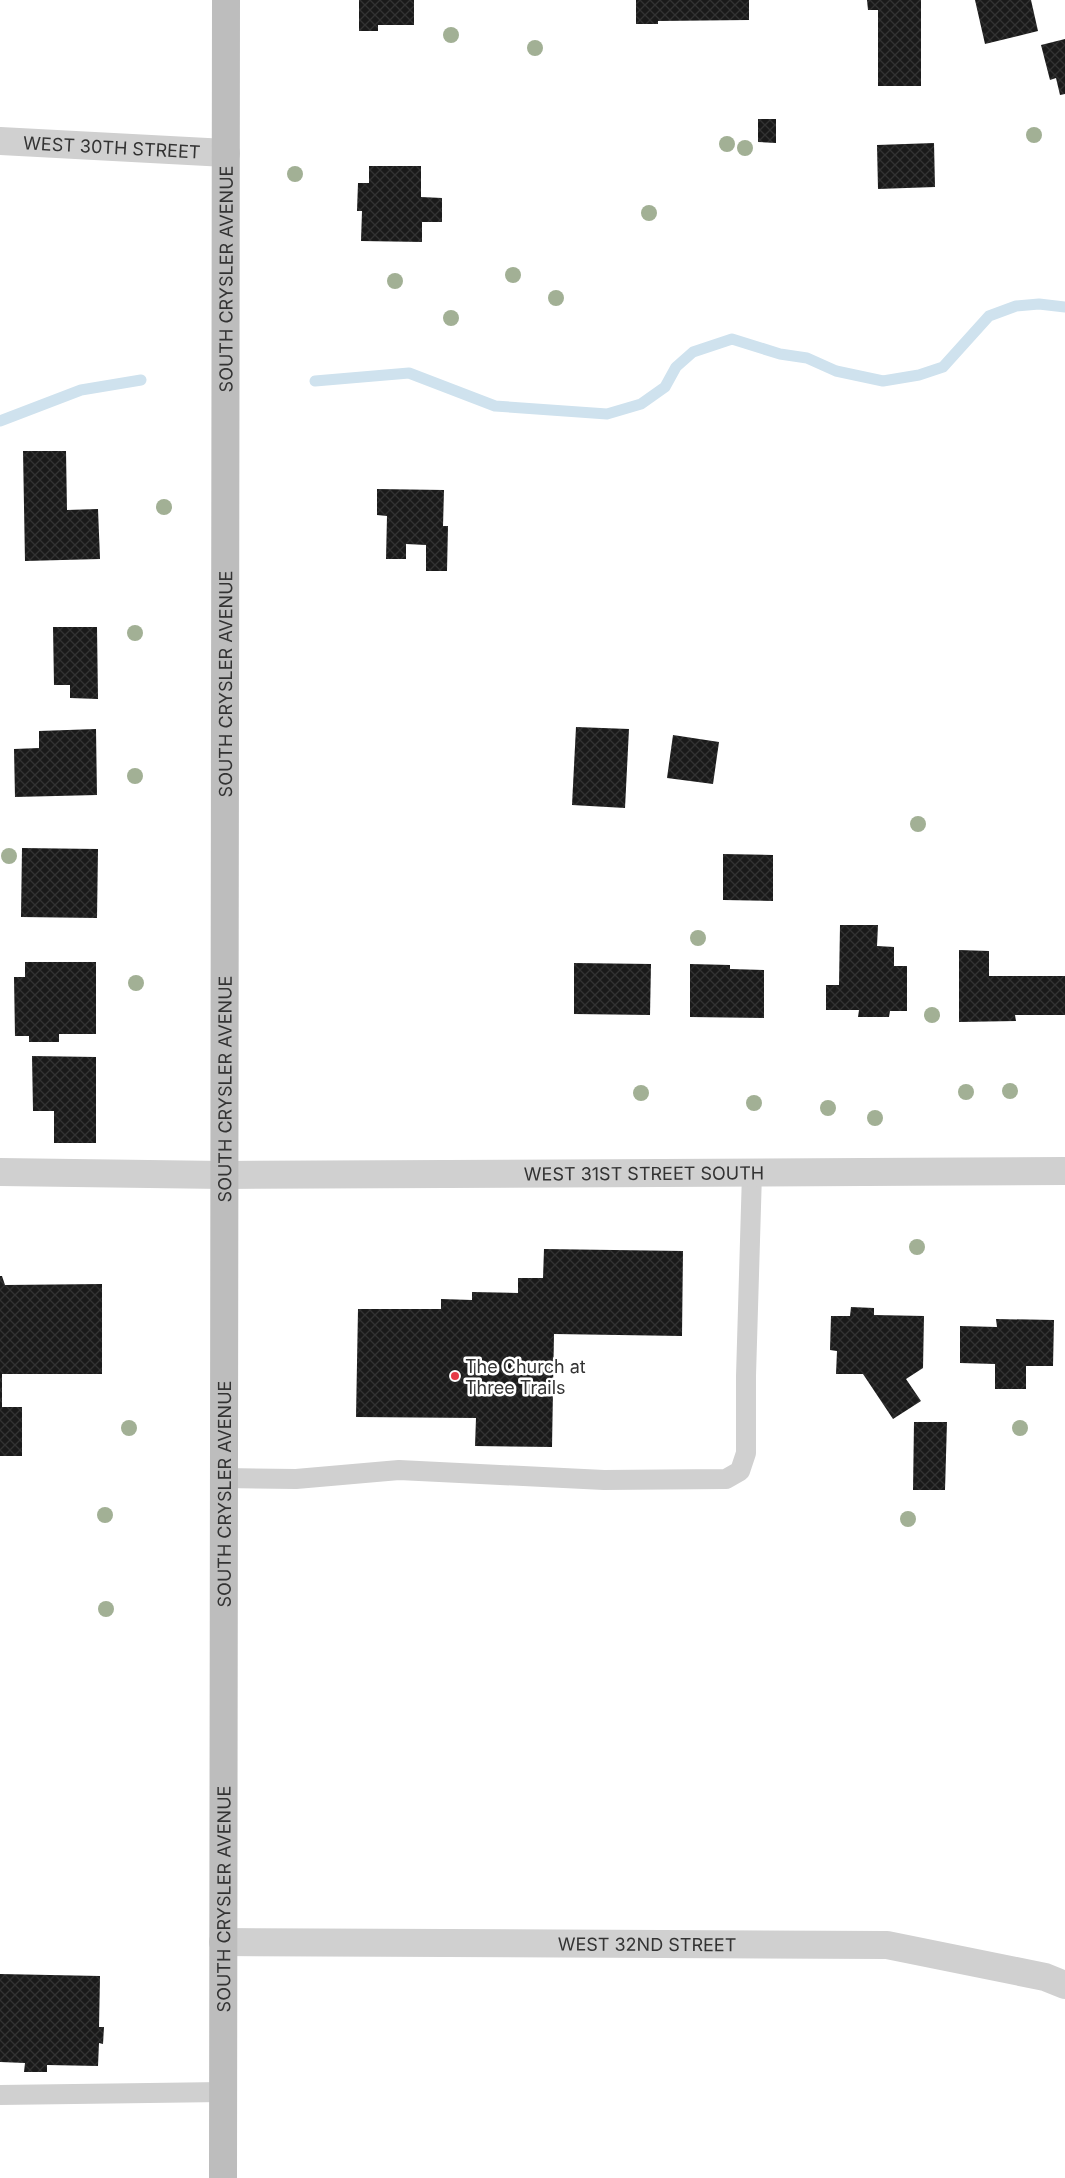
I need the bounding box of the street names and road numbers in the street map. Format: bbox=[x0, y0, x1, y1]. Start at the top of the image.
street label: WEST 30TH STREET bbox=[23, 132, 201, 162]
street label: SOUTH CRYSLER AVENUE bbox=[215, 166, 236, 392]
street label: SOUTH CRYSLER AVENUE bbox=[214, 571, 236, 797]
street label: SOUTH CRYSLER AVENUE bbox=[214, 976, 235, 1202]
street label: WEST 31ST STREET SOUTH bbox=[524, 1162, 764, 1184]
street label: SOUTH CRYSLER AVENUE bbox=[213, 1381, 235, 1607]
street label: SOUTH CRYSLER AVENUE bbox=[213, 1786, 234, 2012]
street label: WEST 32ND STREET bbox=[558, 1933, 736, 1955]

